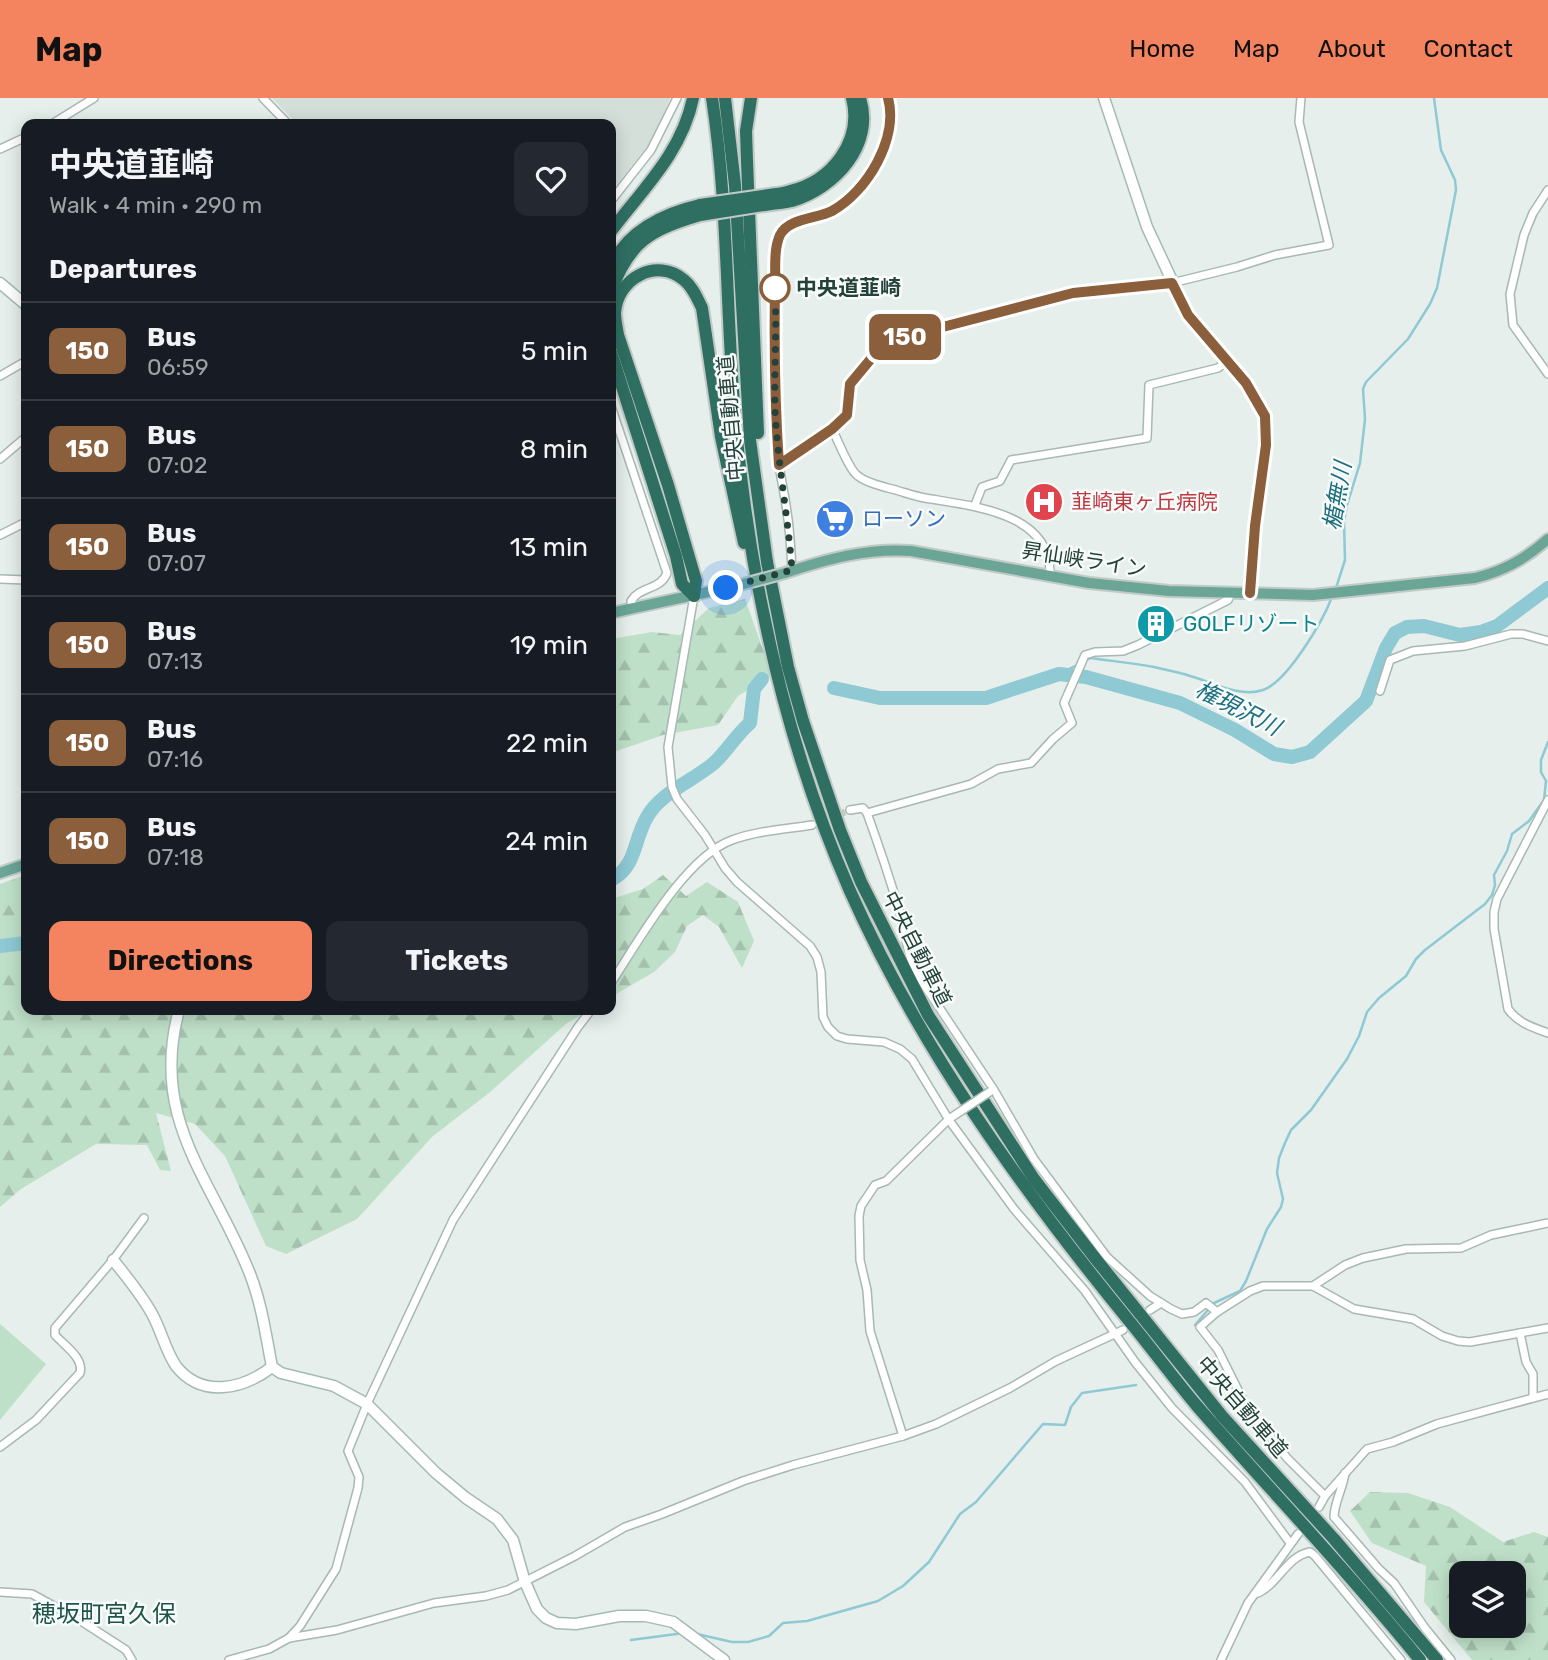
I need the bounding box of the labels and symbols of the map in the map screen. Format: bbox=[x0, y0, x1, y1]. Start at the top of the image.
marker: 中央道韮崎 bbox=[760, 273, 790, 303]
place label: 中央道韮崎 bbox=[796, 275, 901, 300]
line badge: 150 bbox=[865, 314, 945, 360]
street label: 中央自動車道 bbox=[713, 354, 748, 482]
water label: 楯無川 bbox=[1317, 457, 1357, 532]
hospital icon: 韮崎東ヶ丘病院 bbox=[1023, 481, 1065, 523]
place label: 韮崎東ヶ丘病院 bbox=[1071, 489, 1218, 514]
supermarket icon: ローソン bbox=[814, 498, 856, 540]
place label: ローソン bbox=[862, 506, 946, 531]
street label: 昇仙峡ライン bbox=[1020, 537, 1148, 582]
your location bbox=[708, 570, 743, 605]
building icon: GOLFリゾート bbox=[1135, 603, 1177, 645]
place label: GOLFリゾート bbox=[1183, 611, 1320, 636]
water label: 権現沢川 bbox=[1191, 675, 1288, 743]
street label: 中央自動車道 bbox=[878, 887, 957, 1011]
street label: 中央自動車道 bbox=[1192, 1351, 1293, 1462]
district label: 穂坂町宮久保 bbox=[32, 1600, 176, 1628]

